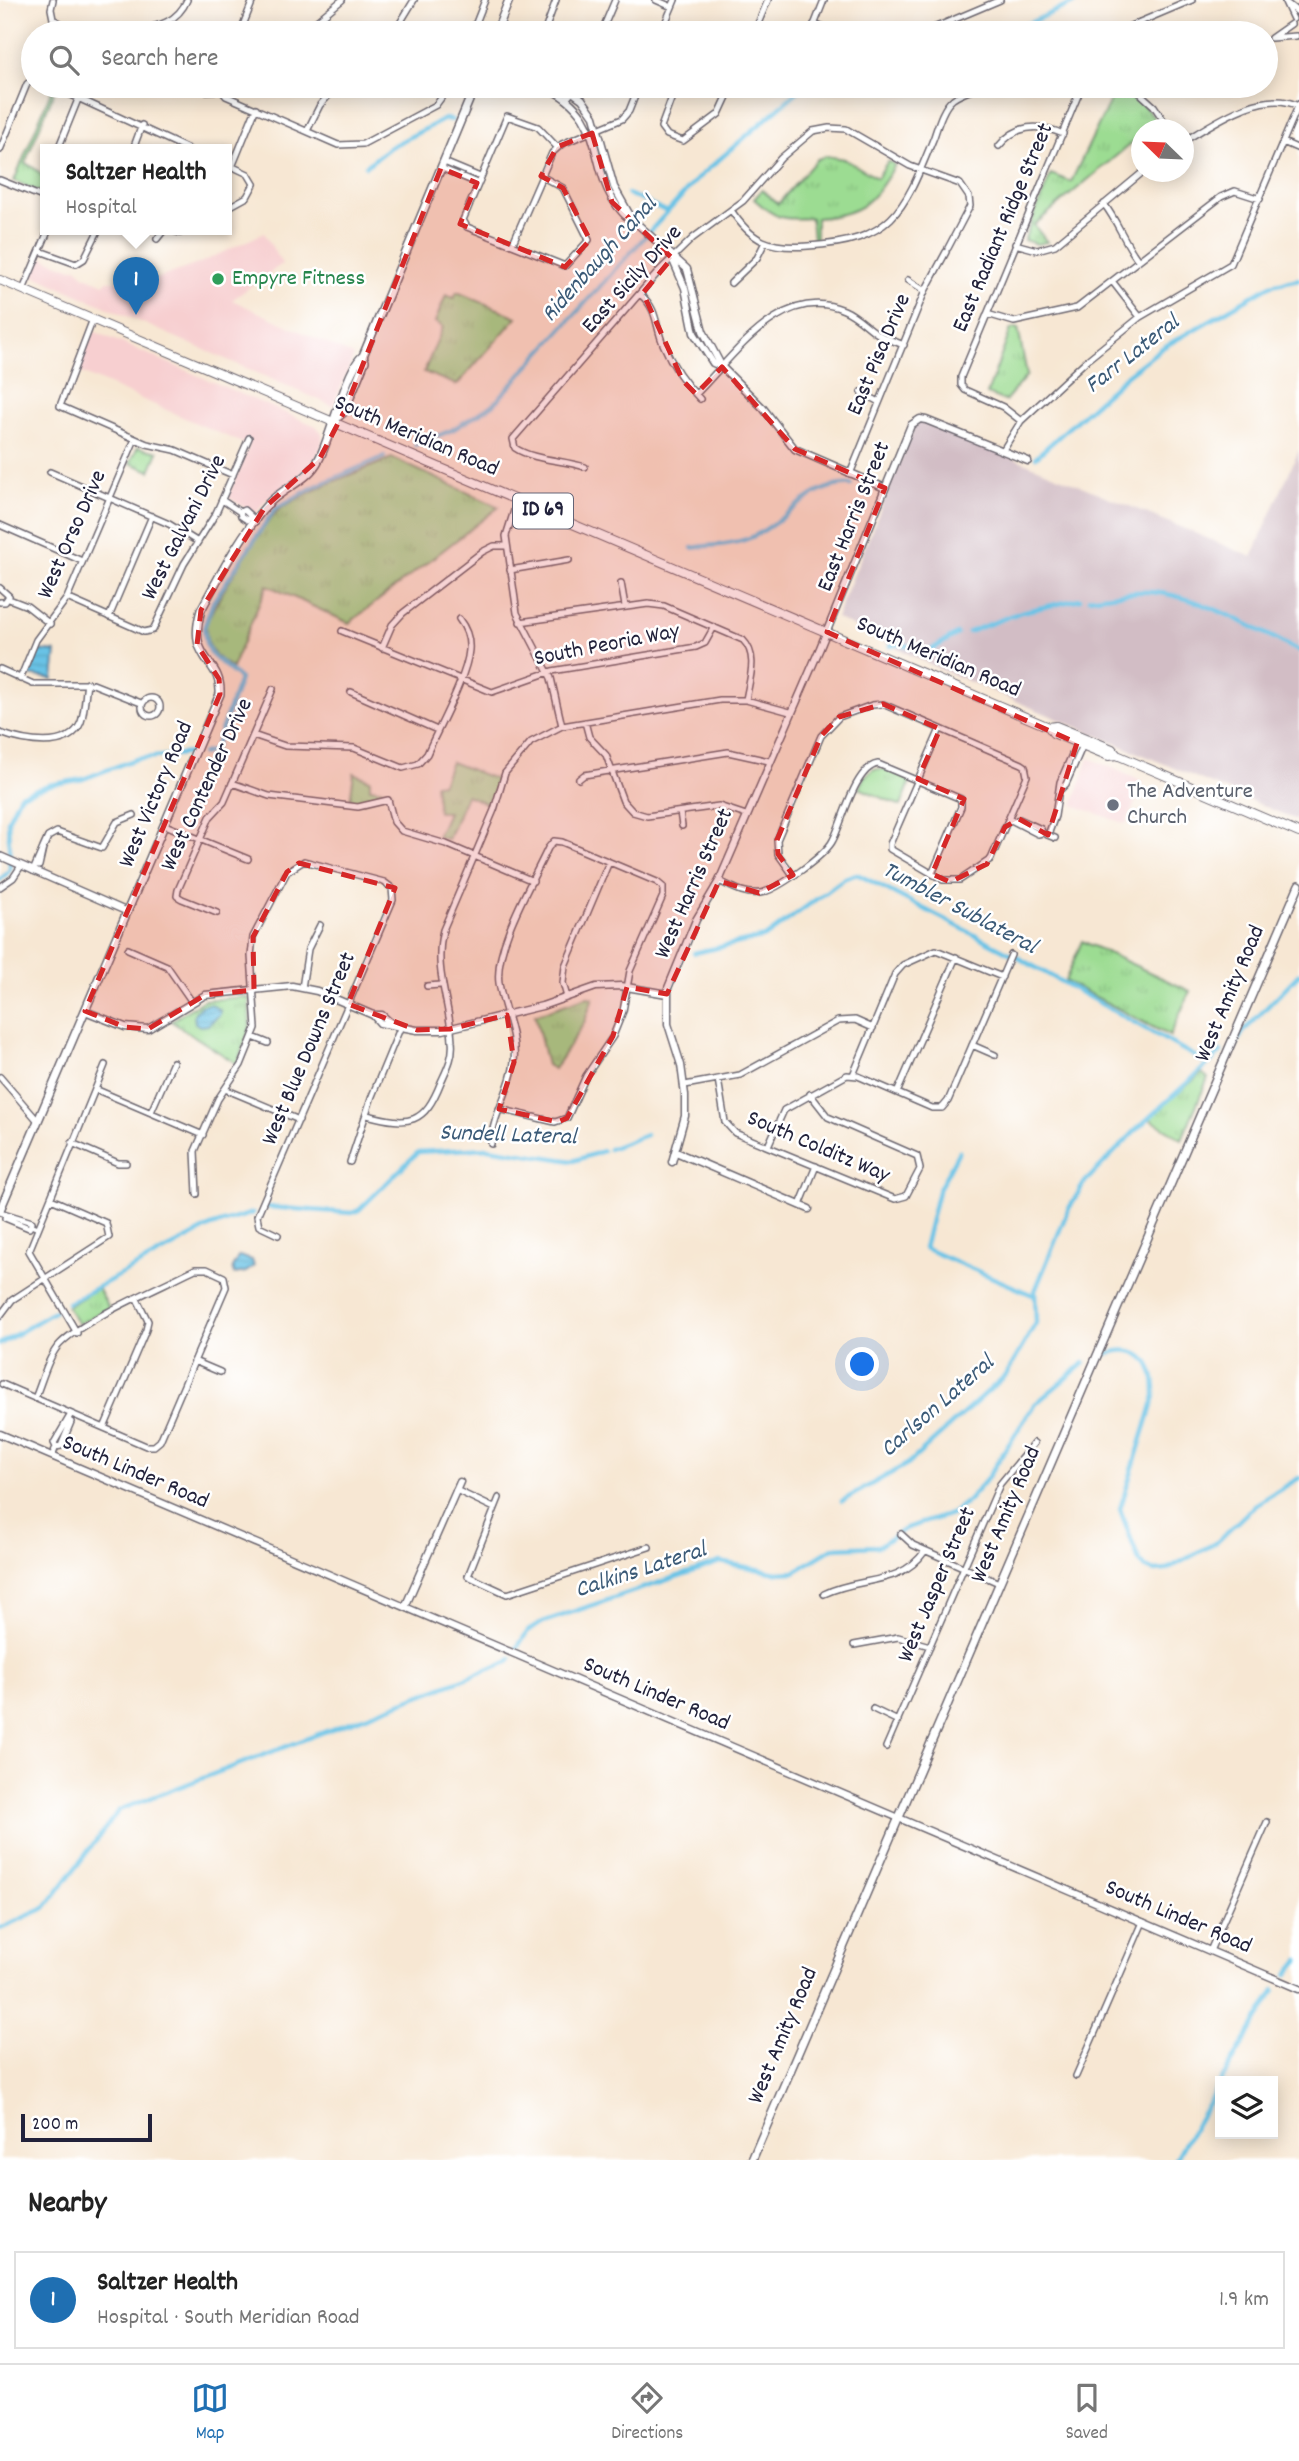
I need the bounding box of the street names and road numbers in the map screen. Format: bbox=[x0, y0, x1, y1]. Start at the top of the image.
street label: East Radiant Ridge Street bbox=[945, 118, 1063, 338]
street label: East Sicily Drive bbox=[575, 218, 691, 342]
street label: East Pisa Drive bbox=[840, 289, 920, 421]
street label: South Meridian Road bbox=[329, 388, 503, 486]
street label: East Harris Street bbox=[810, 437, 900, 597]
street label: West Galvani Drive bbox=[134, 449, 236, 607]
street label: West Orso Drive bbox=[30, 465, 116, 605]
road number: ID 69 bbox=[513, 494, 573, 528]
street label: South Meridian Road bbox=[851, 609, 1025, 707]
street label: South Peoria Way bbox=[531, 616, 683, 676]
street label: West Contender Drive bbox=[153, 693, 263, 877]
street label: West Victory Road bbox=[111, 717, 203, 873]
street label: West Harris Street bbox=[647, 804, 743, 964]
street label: West Amity Road bbox=[1187, 921, 1275, 1067]
street label: West Blue Downs Street bbox=[254, 947, 366, 1151]
street label: South Colditz Way bbox=[741, 1103, 895, 1193]
street label: South Linder Road bbox=[57, 1427, 213, 1519]
street label: West Amity Road bbox=[963, 1442, 1051, 1588]
street label: West Jasper Street bbox=[890, 1502, 986, 1668]
street label: South Linder Road bbox=[578, 1649, 734, 1741]
street label: South Linder Road bbox=[1100, 1872, 1256, 1964]
street label: West Amity Road bbox=[740, 1963, 828, 2109]

